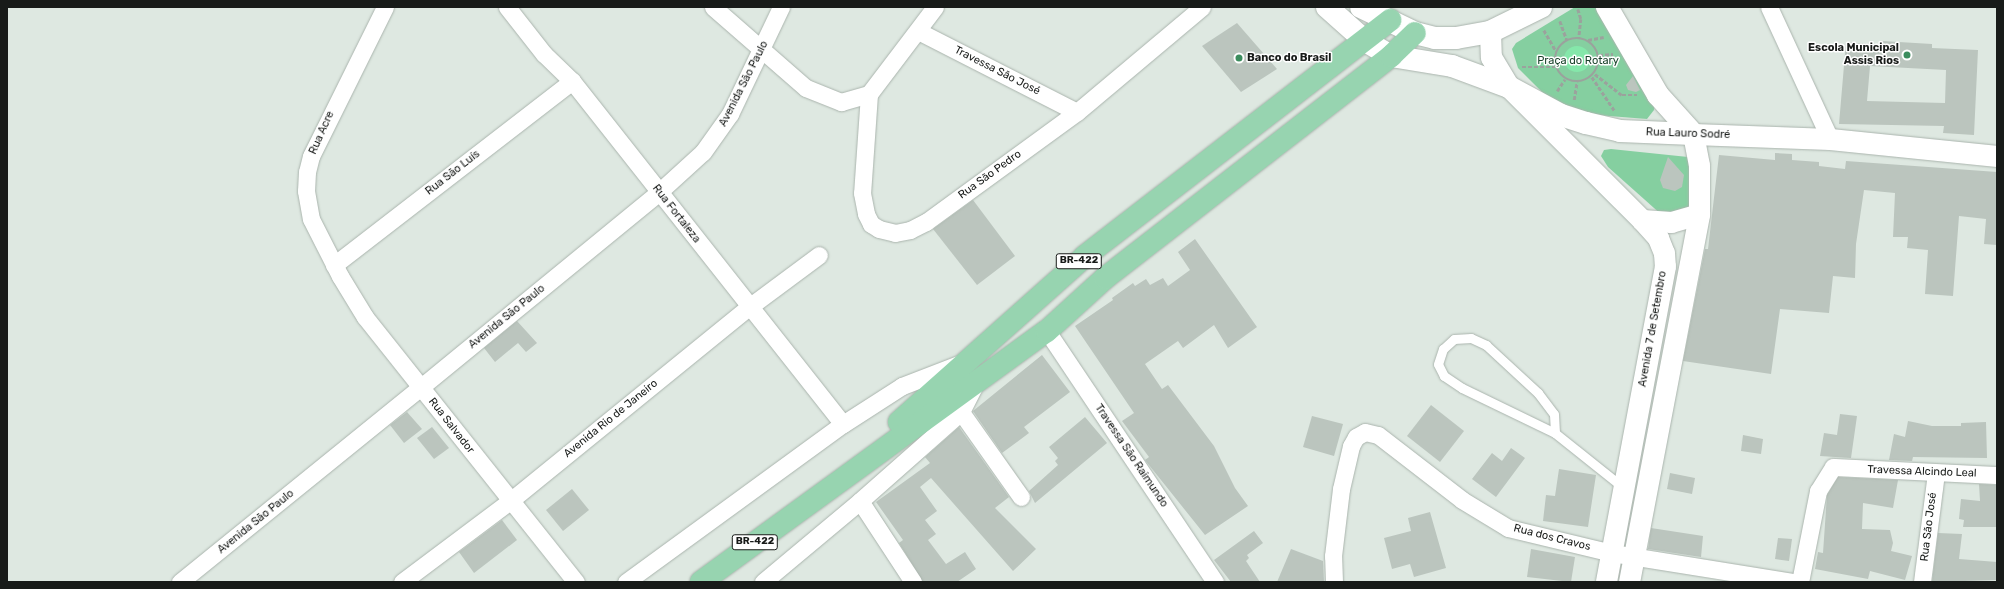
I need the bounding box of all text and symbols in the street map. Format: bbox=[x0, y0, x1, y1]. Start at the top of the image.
street label: Avenida São Paulo bbox=[717, 39, 771, 129]
place label: Escola Municipal Assis Rios bbox=[1808, 42, 1899, 68]
street label: Travessa São José bbox=[952, 44, 1042, 98]
marker: Escola Municipal Assis Rios bbox=[1902, 50, 1912, 60]
place label: Banco do Brasil bbox=[1247, 51, 1331, 65]
marker: Banco do Brasil bbox=[1234, 53, 1244, 63]
park label: Praça do Rotary bbox=[1537, 54, 1619, 68]
street label: Rua Acre bbox=[307, 109, 337, 157]
street label: Rua Lauro Sodré bbox=[1646, 126, 1730, 142]
street label: Rua São Luís bbox=[423, 148, 483, 198]
street label: Rua São Pedro bbox=[956, 148, 1024, 202]
street label: Rua Fortaleza bbox=[649, 182, 703, 246]
road number: BR-422 bbox=[1055, 253, 1103, 269]
street label: Avenida 7 de Setembro bbox=[1636, 270, 1670, 388]
street label: Avenida São Paulo bbox=[466, 282, 548, 352]
street label: Avenida Rio de Janeiro bbox=[561, 377, 661, 461]
street label: Rua Salvador bbox=[425, 395, 477, 457]
street label: Travessa São Raimundo bbox=[1092, 402, 1170, 510]
street label: Travessa Alcindo Leal bbox=[1867, 463, 1977, 481]
street label: Avenida São Paulo bbox=[215, 487, 297, 557]
street label: Rua São José bbox=[1918, 492, 1940, 562]
street label: Rua dos Cravos bbox=[1512, 522, 1592, 554]
road number: BR-422 bbox=[731, 534, 779, 550]

